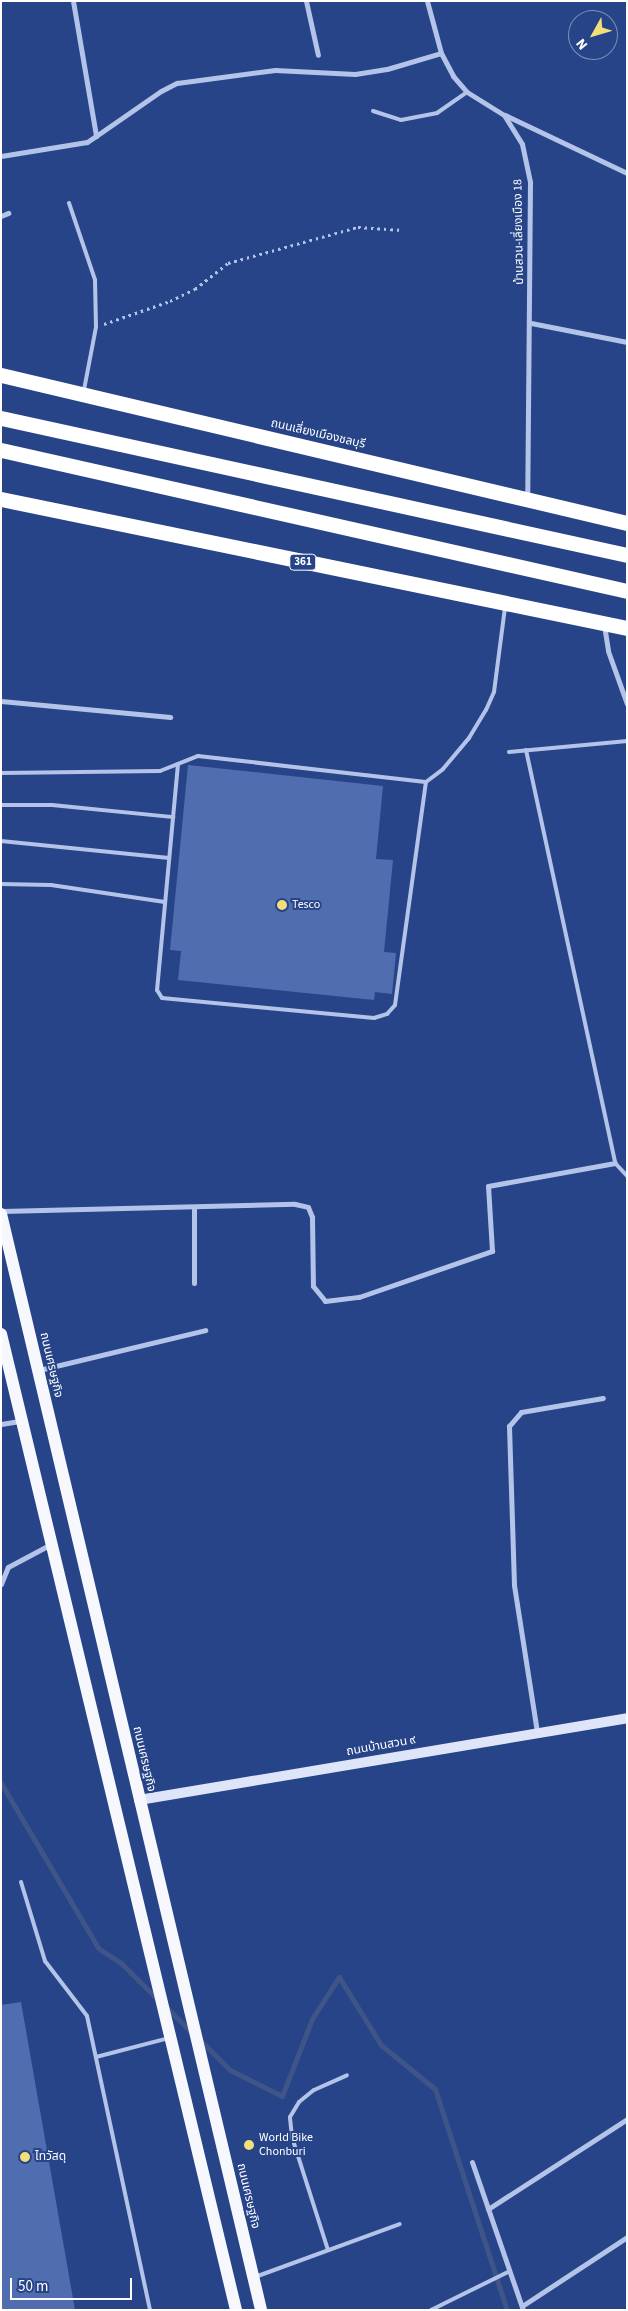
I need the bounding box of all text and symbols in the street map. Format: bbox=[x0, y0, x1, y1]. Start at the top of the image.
north arrow bbox=[568, 10, 618, 60]
text: N bbox=[571, 34, 593, 54]
street label: บ้านสวน-เลี่ยงเมือง 18 bbox=[511, 179, 527, 285]
street label: ถนนเลี่ยงเมืองชลบุรี bbox=[269, 416, 367, 452]
road number: 361 bbox=[289, 554, 317, 570]
place label: Tesco bbox=[292, 898, 320, 912]
marker: Tesco bbox=[276, 899, 288, 911]
street label: ถนนเศรษฐกิจ bbox=[36, 1331, 66, 1399]
street label: ถนนเศรษฐกิจ bbox=[129, 1725, 159, 1793]
street label: ถนนบ้านสวน ๙ bbox=[345, 1733, 417, 1759]
place label: World Bike Chonburi bbox=[259, 2131, 313, 2159]
marker: World Bike Chonburi bbox=[243, 2139, 255, 2151]
place label: ไทวัสดุ bbox=[35, 2150, 66, 2164]
marker: ไทวัสดุ bbox=[19, 2151, 31, 2163]
street label: ถนนเศรษฐกิจ bbox=[233, 2162, 263, 2230]
scale bar bbox=[12, 2268, 135, 2300]
text: 50 m bbox=[18, 2276, 48, 2297]

